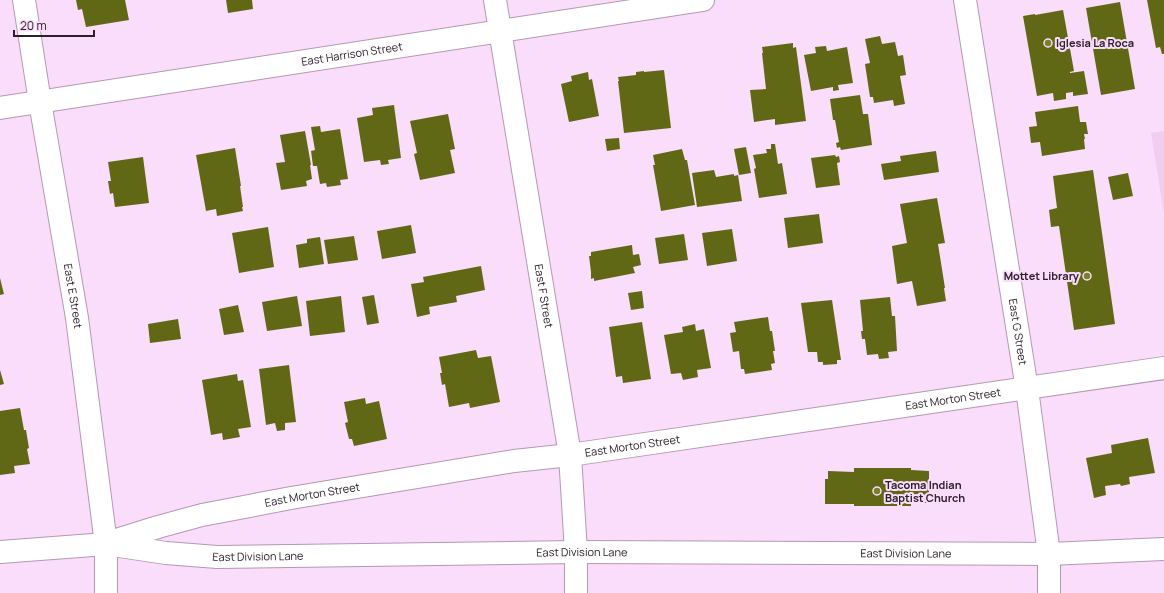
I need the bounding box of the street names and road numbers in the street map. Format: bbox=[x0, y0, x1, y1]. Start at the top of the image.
street label: East Harrison Street bbox=[300, 38, 404, 69]
street label: East E Street bbox=[61, 262, 86, 329]
street label: East F Street bbox=[532, 263, 557, 329]
street label: East G Street bbox=[1006, 297, 1031, 366]
street label: East Morton Street bbox=[904, 384, 1002, 413]
street label: East Morton Street bbox=[584, 431, 681, 460]
street label: East Morton Street bbox=[263, 479, 361, 510]
street label: East Division Lane bbox=[536, 544, 628, 560]
street label: East Division Lane bbox=[860, 545, 952, 561]
street label: East Division Lane bbox=[212, 548, 304, 564]

